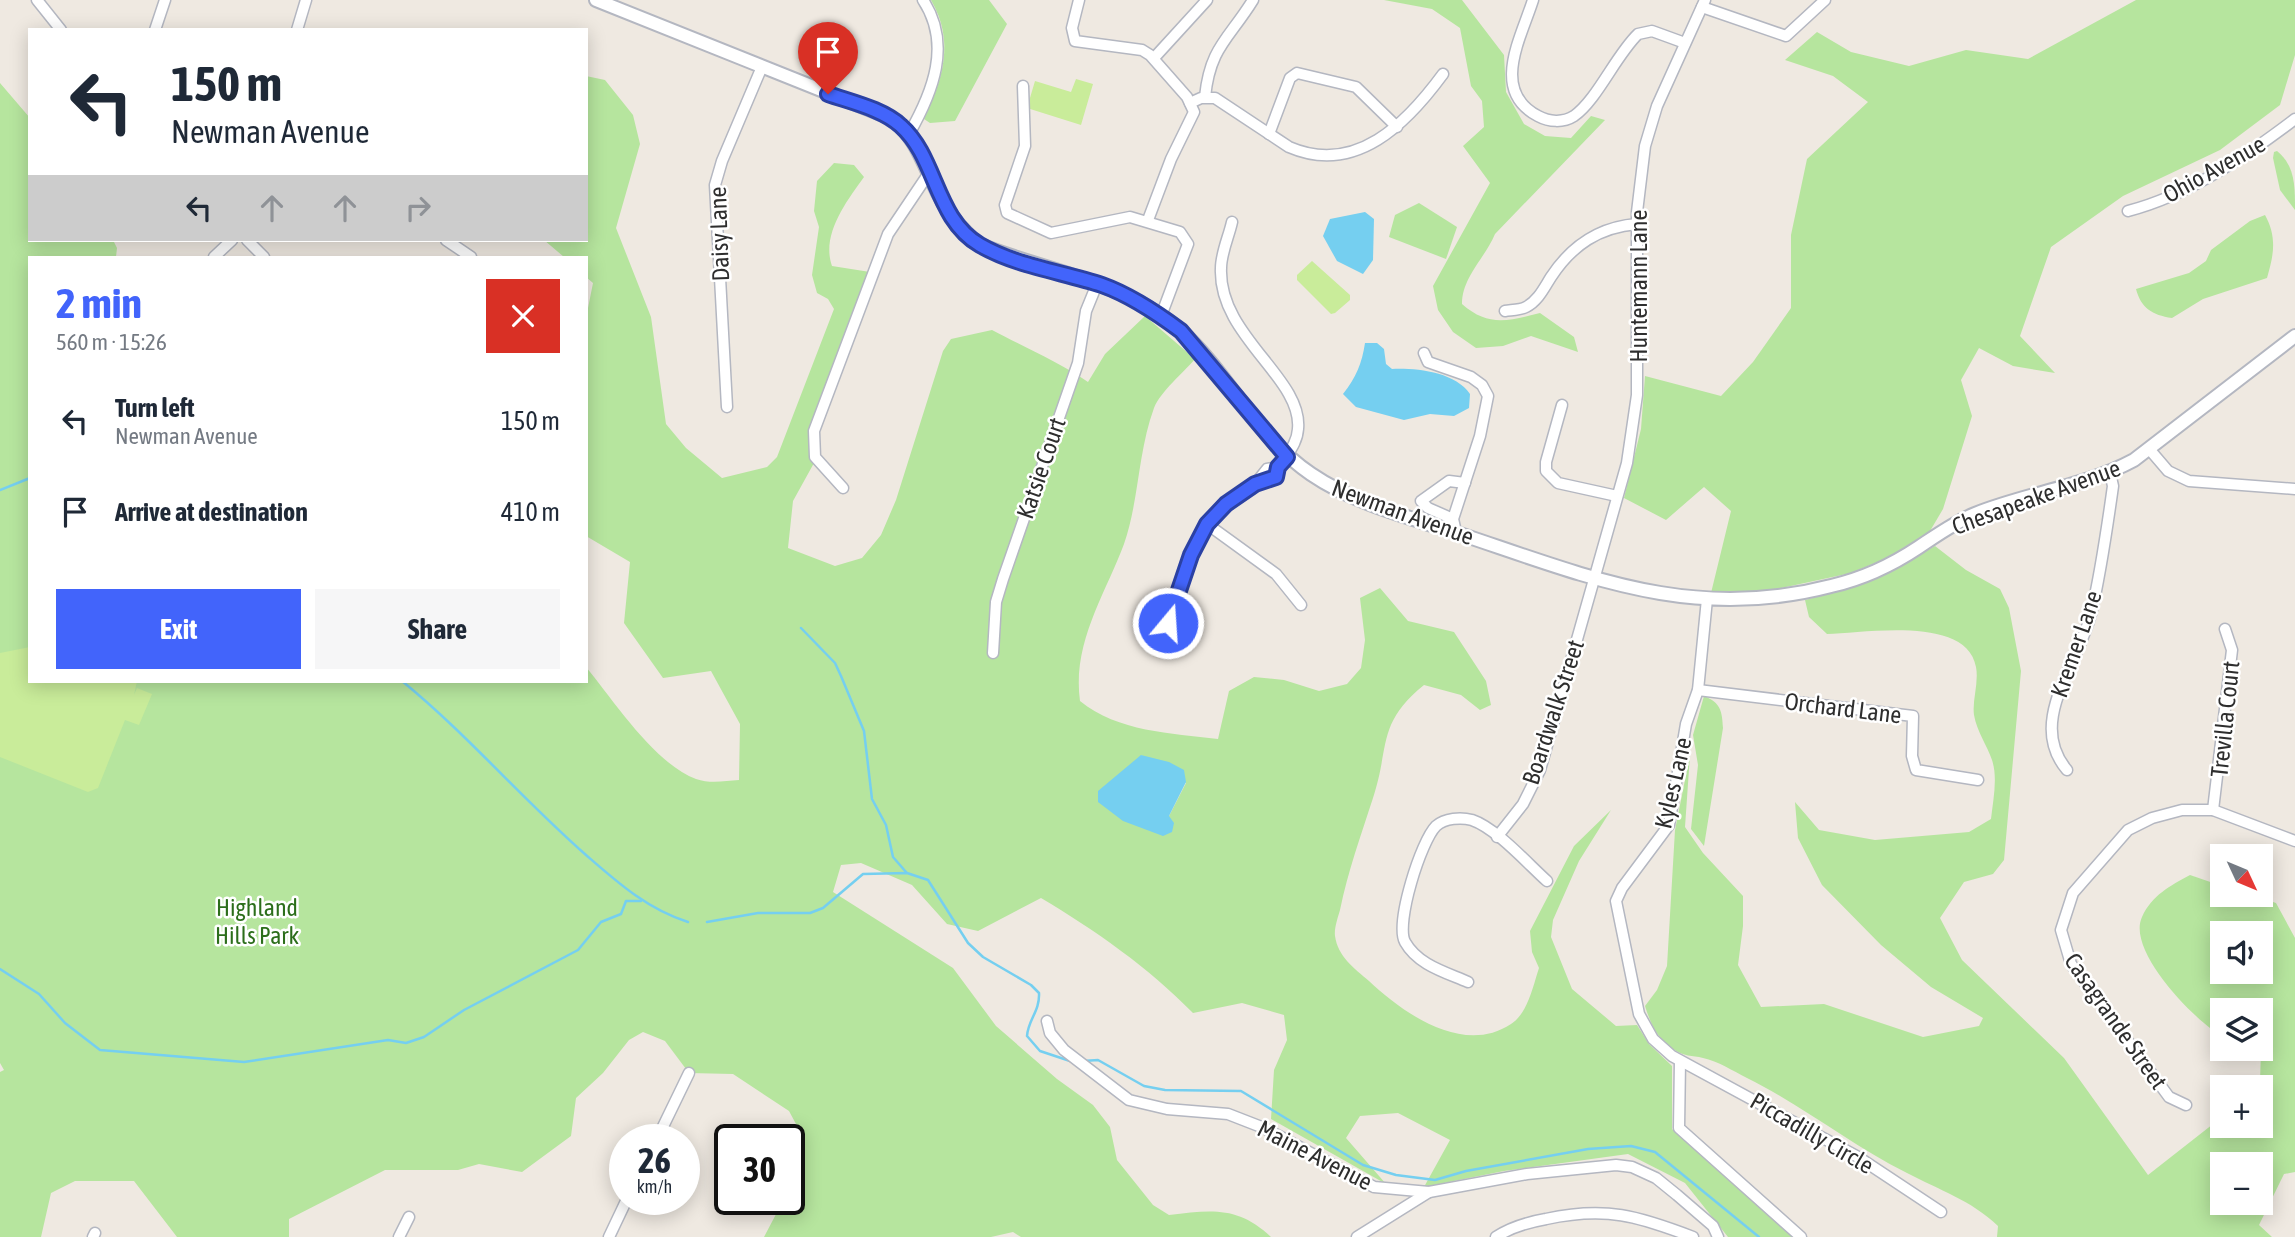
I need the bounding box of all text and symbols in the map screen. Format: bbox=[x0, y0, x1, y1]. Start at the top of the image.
pin bbox=[798, 22, 858, 94]
icon: arrive bbox=[809, 33, 847, 71]
text: 150 m bbox=[171, 55, 282, 111]
icon: left bbox=[56, 56, 147, 147]
text: Newman Avenue bbox=[171, 113, 370, 150]
street label: Ohio Avenue bbox=[2158, 130, 2270, 208]
street label: Daisy Lane bbox=[704, 186, 734, 282]
icon: left bbox=[180, 189, 218, 227]
icon: ahead bbox=[253, 189, 291, 227]
icon: ahead bbox=[326, 189, 364, 227]
icon: right bbox=[399, 189, 437, 227]
street label: Huntemann Lane bbox=[1625, 210, 1652, 362]
text: 2 min bbox=[56, 279, 142, 327]
button: close bbox=[486, 279, 560, 353]
text: 560 m · 15:26 bbox=[56, 329, 167, 355]
text: Turn left bbox=[115, 393, 195, 423]
icon: left bbox=[56, 402, 94, 440]
text: 150 m bbox=[501, 406, 560, 436]
street label: Katsie Court bbox=[1011, 414, 1071, 522]
text: Newman Avenue bbox=[115, 423, 258, 449]
street label: Chesapeake Avenue bbox=[1948, 454, 2124, 540]
street label: Newman Avenue bbox=[1328, 474, 1478, 550]
icon: arrive bbox=[56, 493, 94, 531]
text: Arrive at destination bbox=[115, 497, 308, 527]
text: 410 m bbox=[501, 497, 560, 527]
position arrow bbox=[1131, 586, 1205, 660]
street label: Kremer Lane bbox=[2045, 587, 2107, 701]
button: Exit bbox=[56, 589, 301, 669]
button: Share bbox=[315, 589, 560, 669]
street label: Boardwalk Street bbox=[1517, 636, 1589, 788]
street label: Trevilla Court bbox=[2205, 659, 2245, 779]
street label: Orchard Lane bbox=[1783, 687, 1903, 729]
street label: Kyles Lane bbox=[1649, 735, 1697, 831]
north arrow bbox=[2210, 844, 2273, 906]
map controls bbox=[2210, 844, 2273, 1215]
park label: Highland Hills Park bbox=[215, 894, 299, 949]
button: sound bbox=[2210, 921, 2273, 984]
street label: Casagrande Street bbox=[2059, 948, 2173, 1094]
button: layers bbox=[2210, 998, 2273, 1061]
button: + bbox=[2210, 1075, 2273, 1138]
street label: Piccadilly Circle bbox=[1746, 1087, 1878, 1179]
street label: Maine Avenue bbox=[1253, 1115, 1377, 1195]
speed limit sign: 30 bbox=[714, 1124, 805, 1215]
text: 26 bbox=[638, 1140, 671, 1180]
button: − bbox=[2210, 1152, 2273, 1215]
text: km/h bbox=[637, 1176, 672, 1197]

